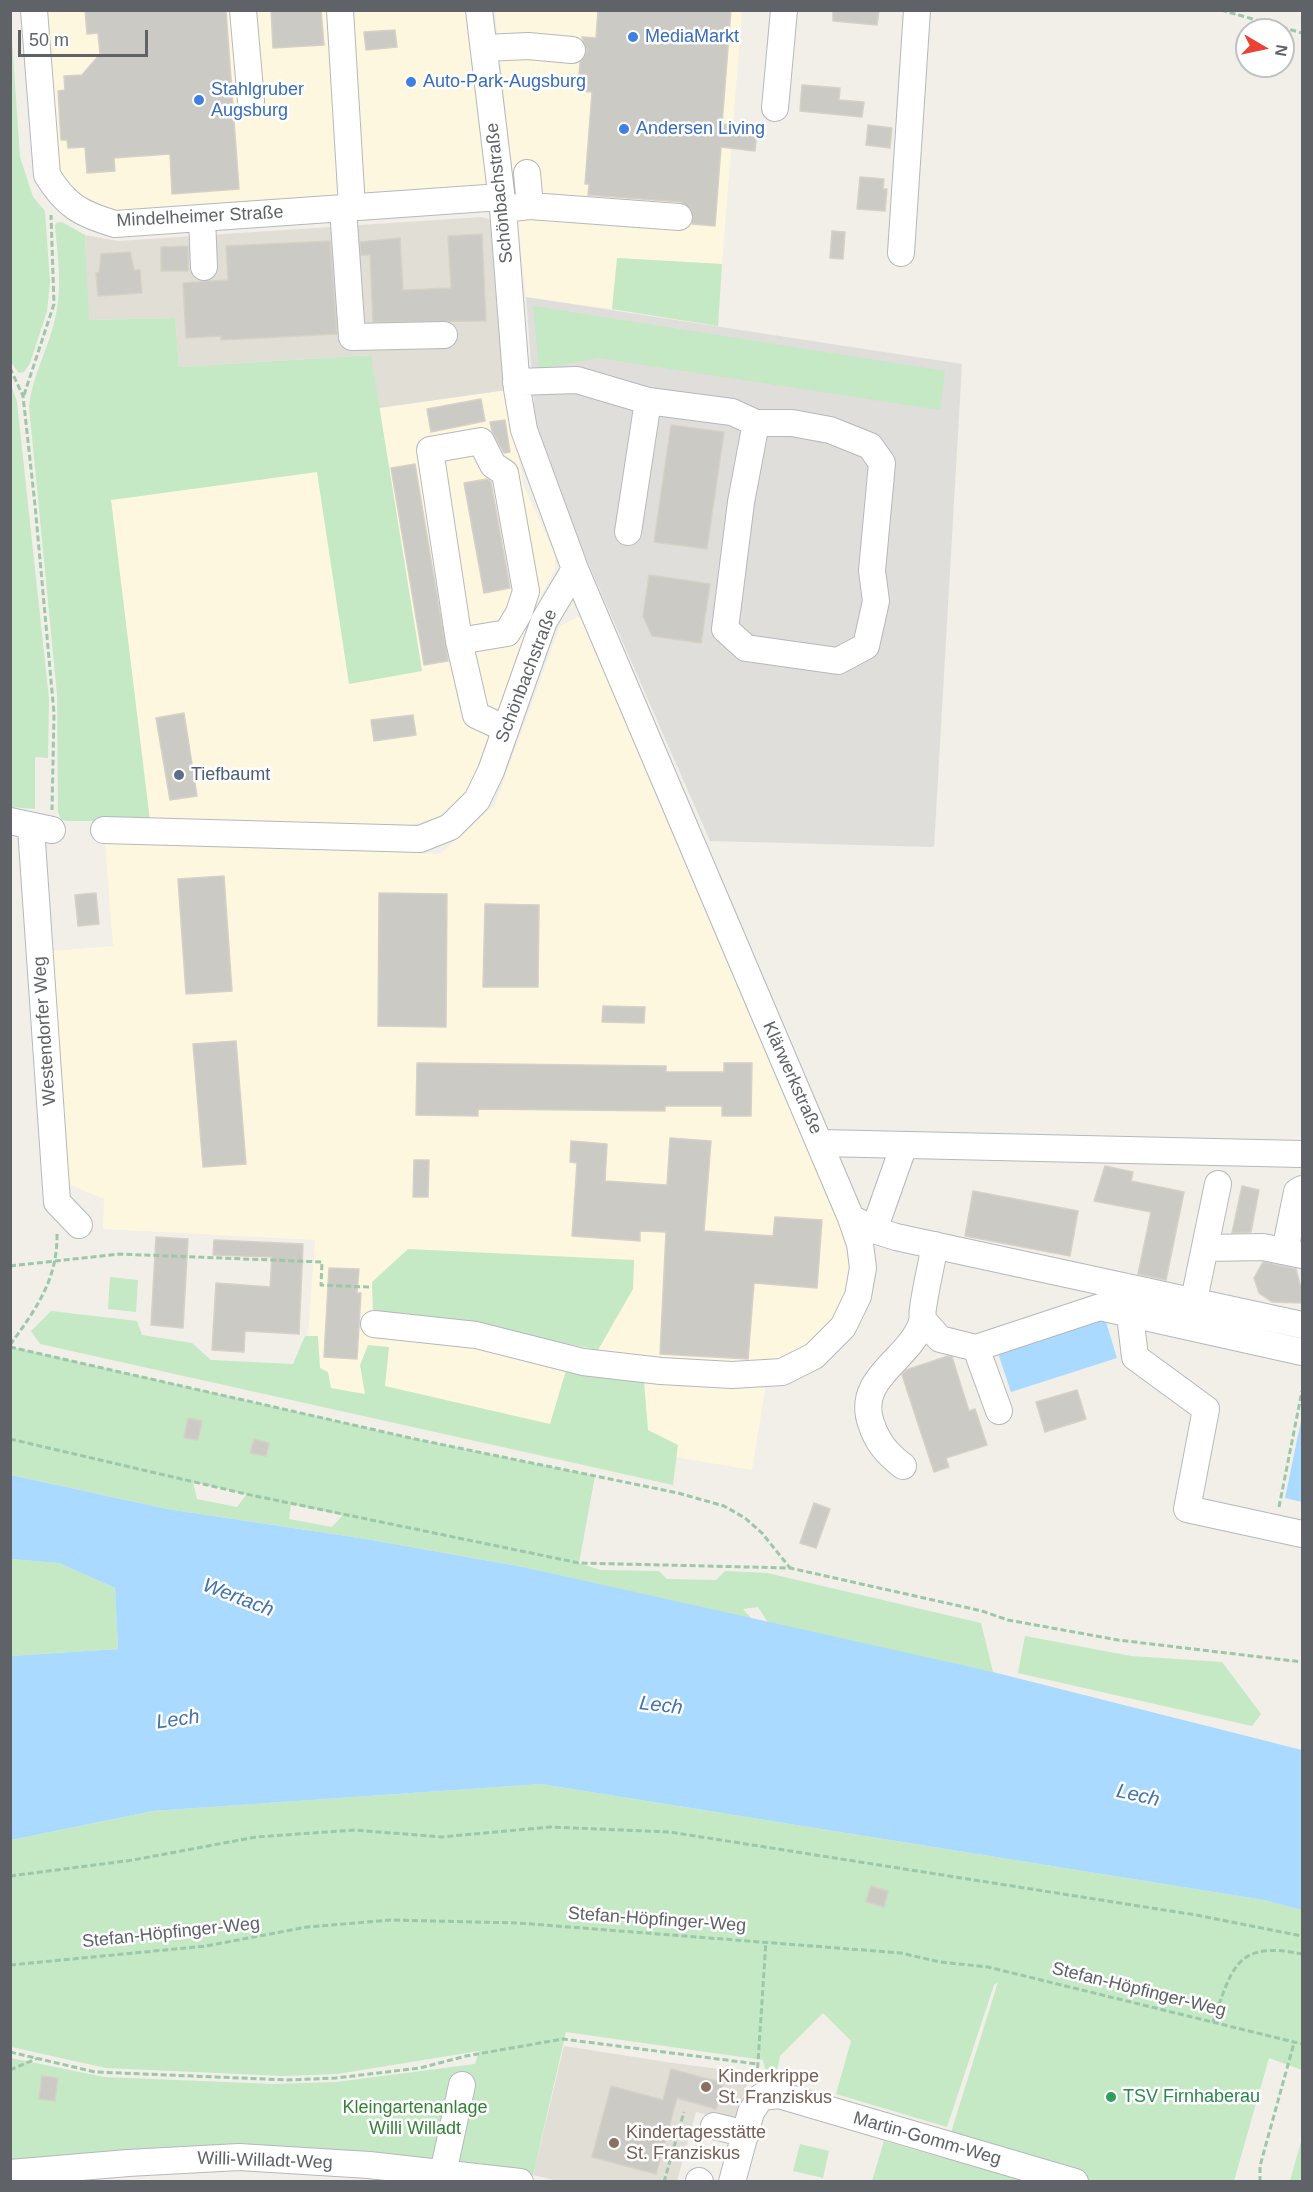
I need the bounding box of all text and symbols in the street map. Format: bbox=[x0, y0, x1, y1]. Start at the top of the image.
scale bar bbox=[21, 18, 152, 56]
north arrow bbox=[1235, 18, 1295, 78]
place label: MediaMarkt bbox=[645, 26, 739, 48]
text: 50 m bbox=[29, 30, 69, 50]
marker: MediaMarkt bbox=[626, 30, 640, 44]
text: N bbox=[1272, 44, 1291, 58]
place label: Auto-Park-Augsburg bbox=[423, 71, 586, 93]
marker: Auto-Park-Augsburg bbox=[404, 75, 418, 89]
place label: Stahlgruber Augsburg bbox=[211, 79, 304, 122]
marker: Stahlgruber Augsburg bbox=[192, 93, 206, 107]
place label: Andersen Living bbox=[636, 118, 765, 140]
street label: Schönbachstraße bbox=[482, 122, 518, 264]
marker: Andersen Living bbox=[617, 122, 631, 136]
street label: Mindelheimer Straße bbox=[116, 202, 284, 232]
street label: Schönbachstraße bbox=[492, 606, 562, 746]
place label: Tiefbaumt bbox=[191, 764, 270, 786]
marker: Tiefbaumt bbox=[172, 768, 186, 782]
street label: Westendorfer Weg bbox=[29, 956, 61, 1106]
street label: Klärwerkstraße bbox=[758, 1018, 826, 1138]
water label: Wertach bbox=[199, 1574, 277, 1622]
water label: Lech bbox=[638, 1691, 684, 1721]
water label: Lech bbox=[155, 1705, 201, 1735]
water label: Lech bbox=[1114, 1779, 1162, 1813]
street label: Stefan-Höpfinger-Weg bbox=[567, 1903, 747, 1937]
street label: Stefan-Höpfinger-Weg bbox=[81, 1913, 261, 1953]
street label: Stefan-Höpfinger-Weg bbox=[1050, 1958, 1228, 2022]
place label: Kinderkrippe St. Franziskus bbox=[718, 2066, 832, 2108]
marker: Kinderkrippe St. Franziskus bbox=[699, 2080, 713, 2094]
place label: TSV Firnhaberau bbox=[1123, 2086, 1260, 2108]
marker: TSV Firnhaberau bbox=[1104, 2090, 1118, 2104]
park label: Kleingartenanlage Willi Willadt bbox=[342, 2097, 488, 2140]
street label: Martin-Gomm-Weg bbox=[851, 2108, 1003, 2170]
place label: Kindertagesstätte St. Franziskus bbox=[626, 2122, 766, 2164]
marker: Kindertagesstätte St. Franziskus bbox=[607, 2136, 621, 2150]
street label: Willi-Willadt-Weg bbox=[197, 2148, 333, 2174]

